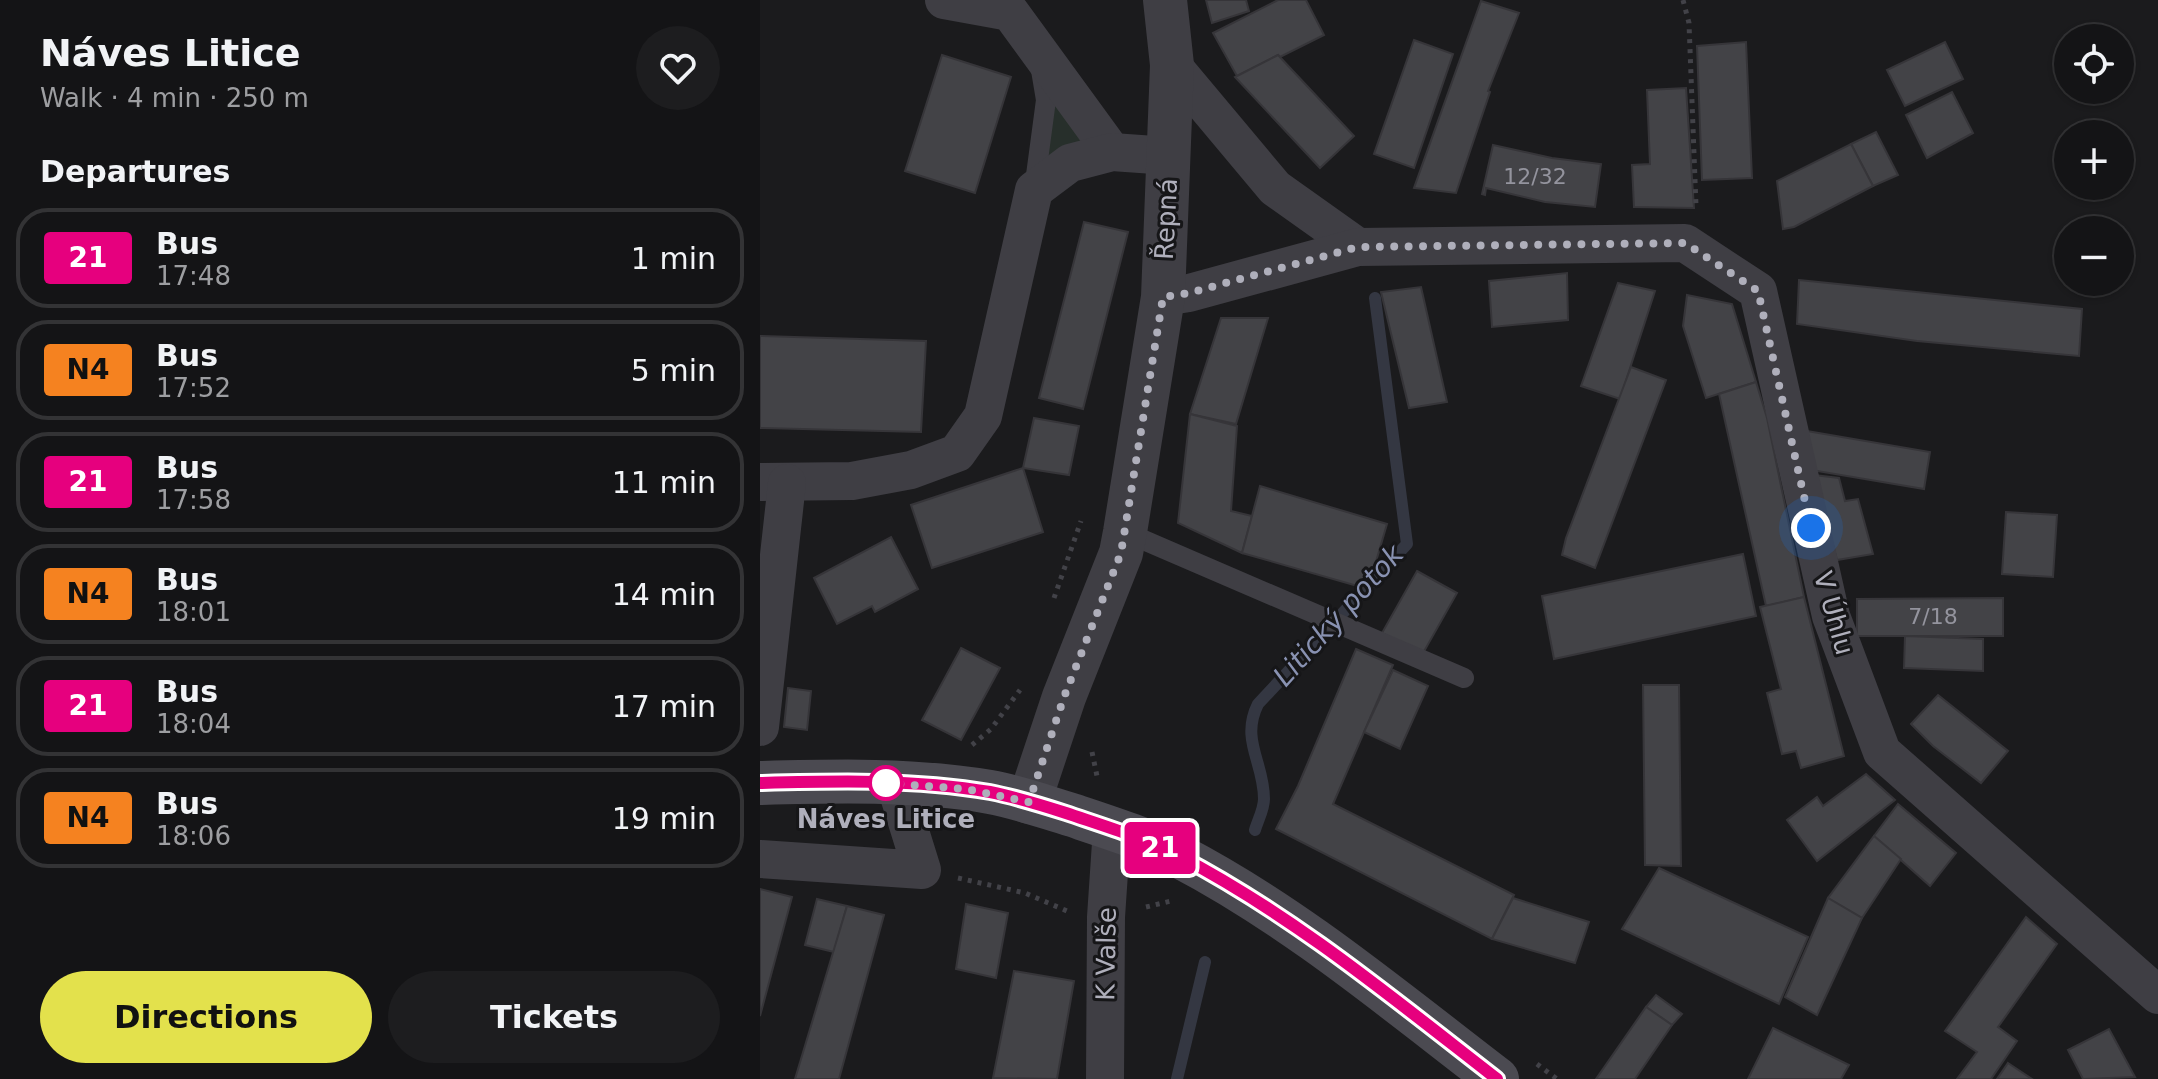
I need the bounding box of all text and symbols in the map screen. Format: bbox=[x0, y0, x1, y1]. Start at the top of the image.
map controls bbox=[2054, 24, 2134, 296]
button: locate bbox=[2054, 24, 2134, 104]
button: heart bbox=[636, 26, 720, 110]
text: Náves Litice bbox=[40, 31, 301, 75]
text: Walk · 4 min · 250 m bbox=[40, 83, 309, 113]
button: + bbox=[2054, 120, 2134, 200]
text: Departures bbox=[40, 154, 230, 189]
house number: 12/32 bbox=[1503, 164, 1567, 189]
street label: Řepná bbox=[1148, 177, 1183, 261]
button: − bbox=[2054, 216, 2134, 296]
text: Bus bbox=[156, 226, 218, 261]
text: 21 bbox=[69, 241, 107, 274]
text: 1 min bbox=[631, 241, 716, 276]
text: 17:48 bbox=[156, 261, 231, 291]
text: Bus bbox=[156, 338, 218, 373]
text: N4 bbox=[67, 353, 109, 386]
text: 5 min bbox=[631, 353, 716, 388]
text: 17:52 bbox=[156, 373, 231, 403]
text: Bus bbox=[156, 450, 218, 485]
text: 21 bbox=[69, 465, 107, 498]
text: 11 min bbox=[612, 465, 716, 500]
text: 17:58 bbox=[156, 485, 231, 515]
your location bbox=[1791, 508, 1831, 548]
water label: Litický potok bbox=[1266, 537, 1412, 693]
text: Bus bbox=[156, 562, 218, 597]
street label: V Úhlu bbox=[1808, 568, 1861, 658]
text: N4 bbox=[67, 577, 109, 610]
text: 14 min bbox=[612, 577, 716, 612]
text: 18:01 bbox=[156, 597, 231, 627]
house number: 7/18 bbox=[1908, 604, 1958, 629]
text: Bus bbox=[156, 674, 218, 709]
text: 21 bbox=[69, 689, 107, 722]
text: 17 min bbox=[612, 689, 716, 724]
text: 18:04 bbox=[156, 709, 231, 739]
marker: Náves Litice bbox=[869, 766, 903, 800]
text: Bus bbox=[156, 786, 218, 821]
text: N4 bbox=[67, 801, 109, 834]
text: 19 min bbox=[612, 801, 716, 836]
place label: Náves Litice bbox=[797, 804, 975, 834]
text: 18:06 bbox=[156, 821, 231, 851]
line badge: 21 bbox=[1124, 822, 1196, 874]
text: 21 bbox=[1141, 831, 1179, 864]
street label: K Valše bbox=[1090, 907, 1122, 1001]
button: Directions bbox=[40, 971, 372, 1063]
button: Tickets bbox=[388, 971, 720, 1063]

